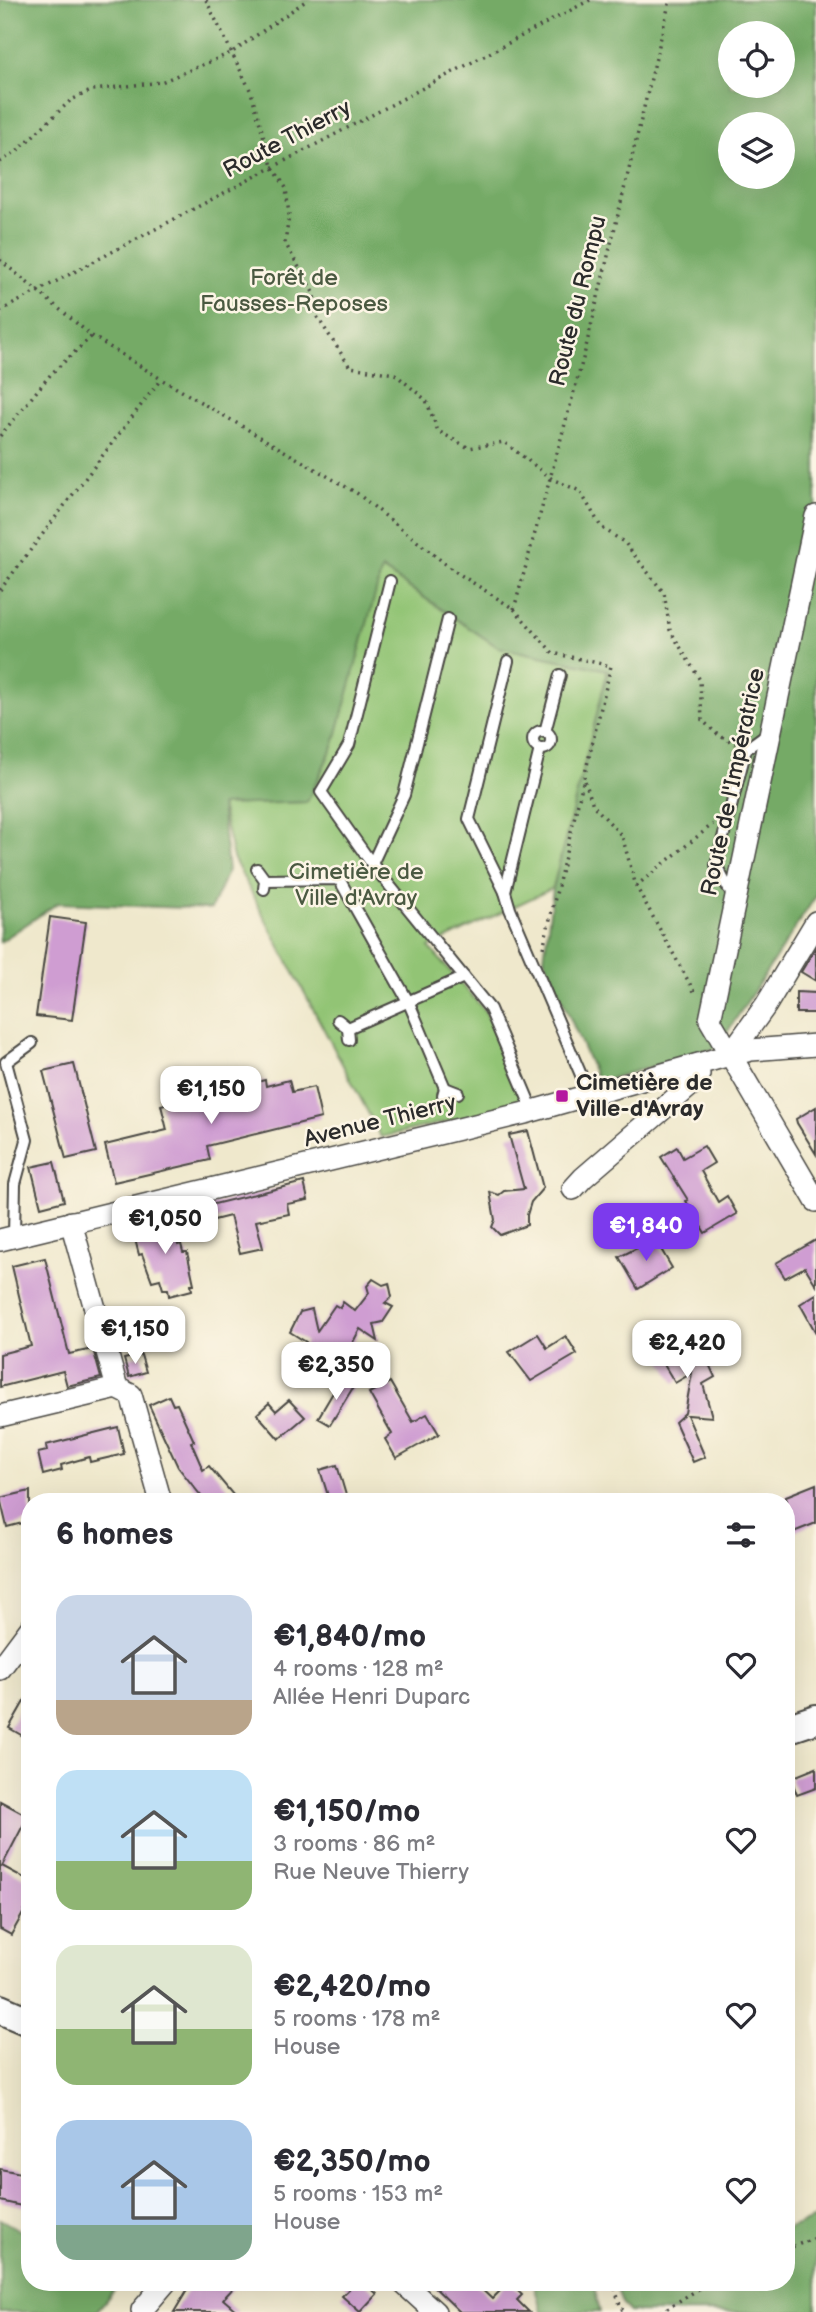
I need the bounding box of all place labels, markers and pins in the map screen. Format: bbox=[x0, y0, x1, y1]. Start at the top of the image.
pin: €1,150 bbox=[154, 1066, 268, 1126]
place label: Cimetière de Ville-d'Avray bbox=[576, 1069, 712, 1123]
marker: Cimetière de Ville-d'Avray bbox=[554, 1088, 570, 1104]
pin: €1,050 bbox=[108, 1196, 222, 1256]
pin: €1,840 bbox=[589, 1204, 703, 1263]
pin: €1,150 bbox=[78, 1306, 192, 1366]
pin: €2,420 bbox=[630, 1320, 744, 1380]
pin: €2,350 bbox=[279, 1342, 393, 1402]

